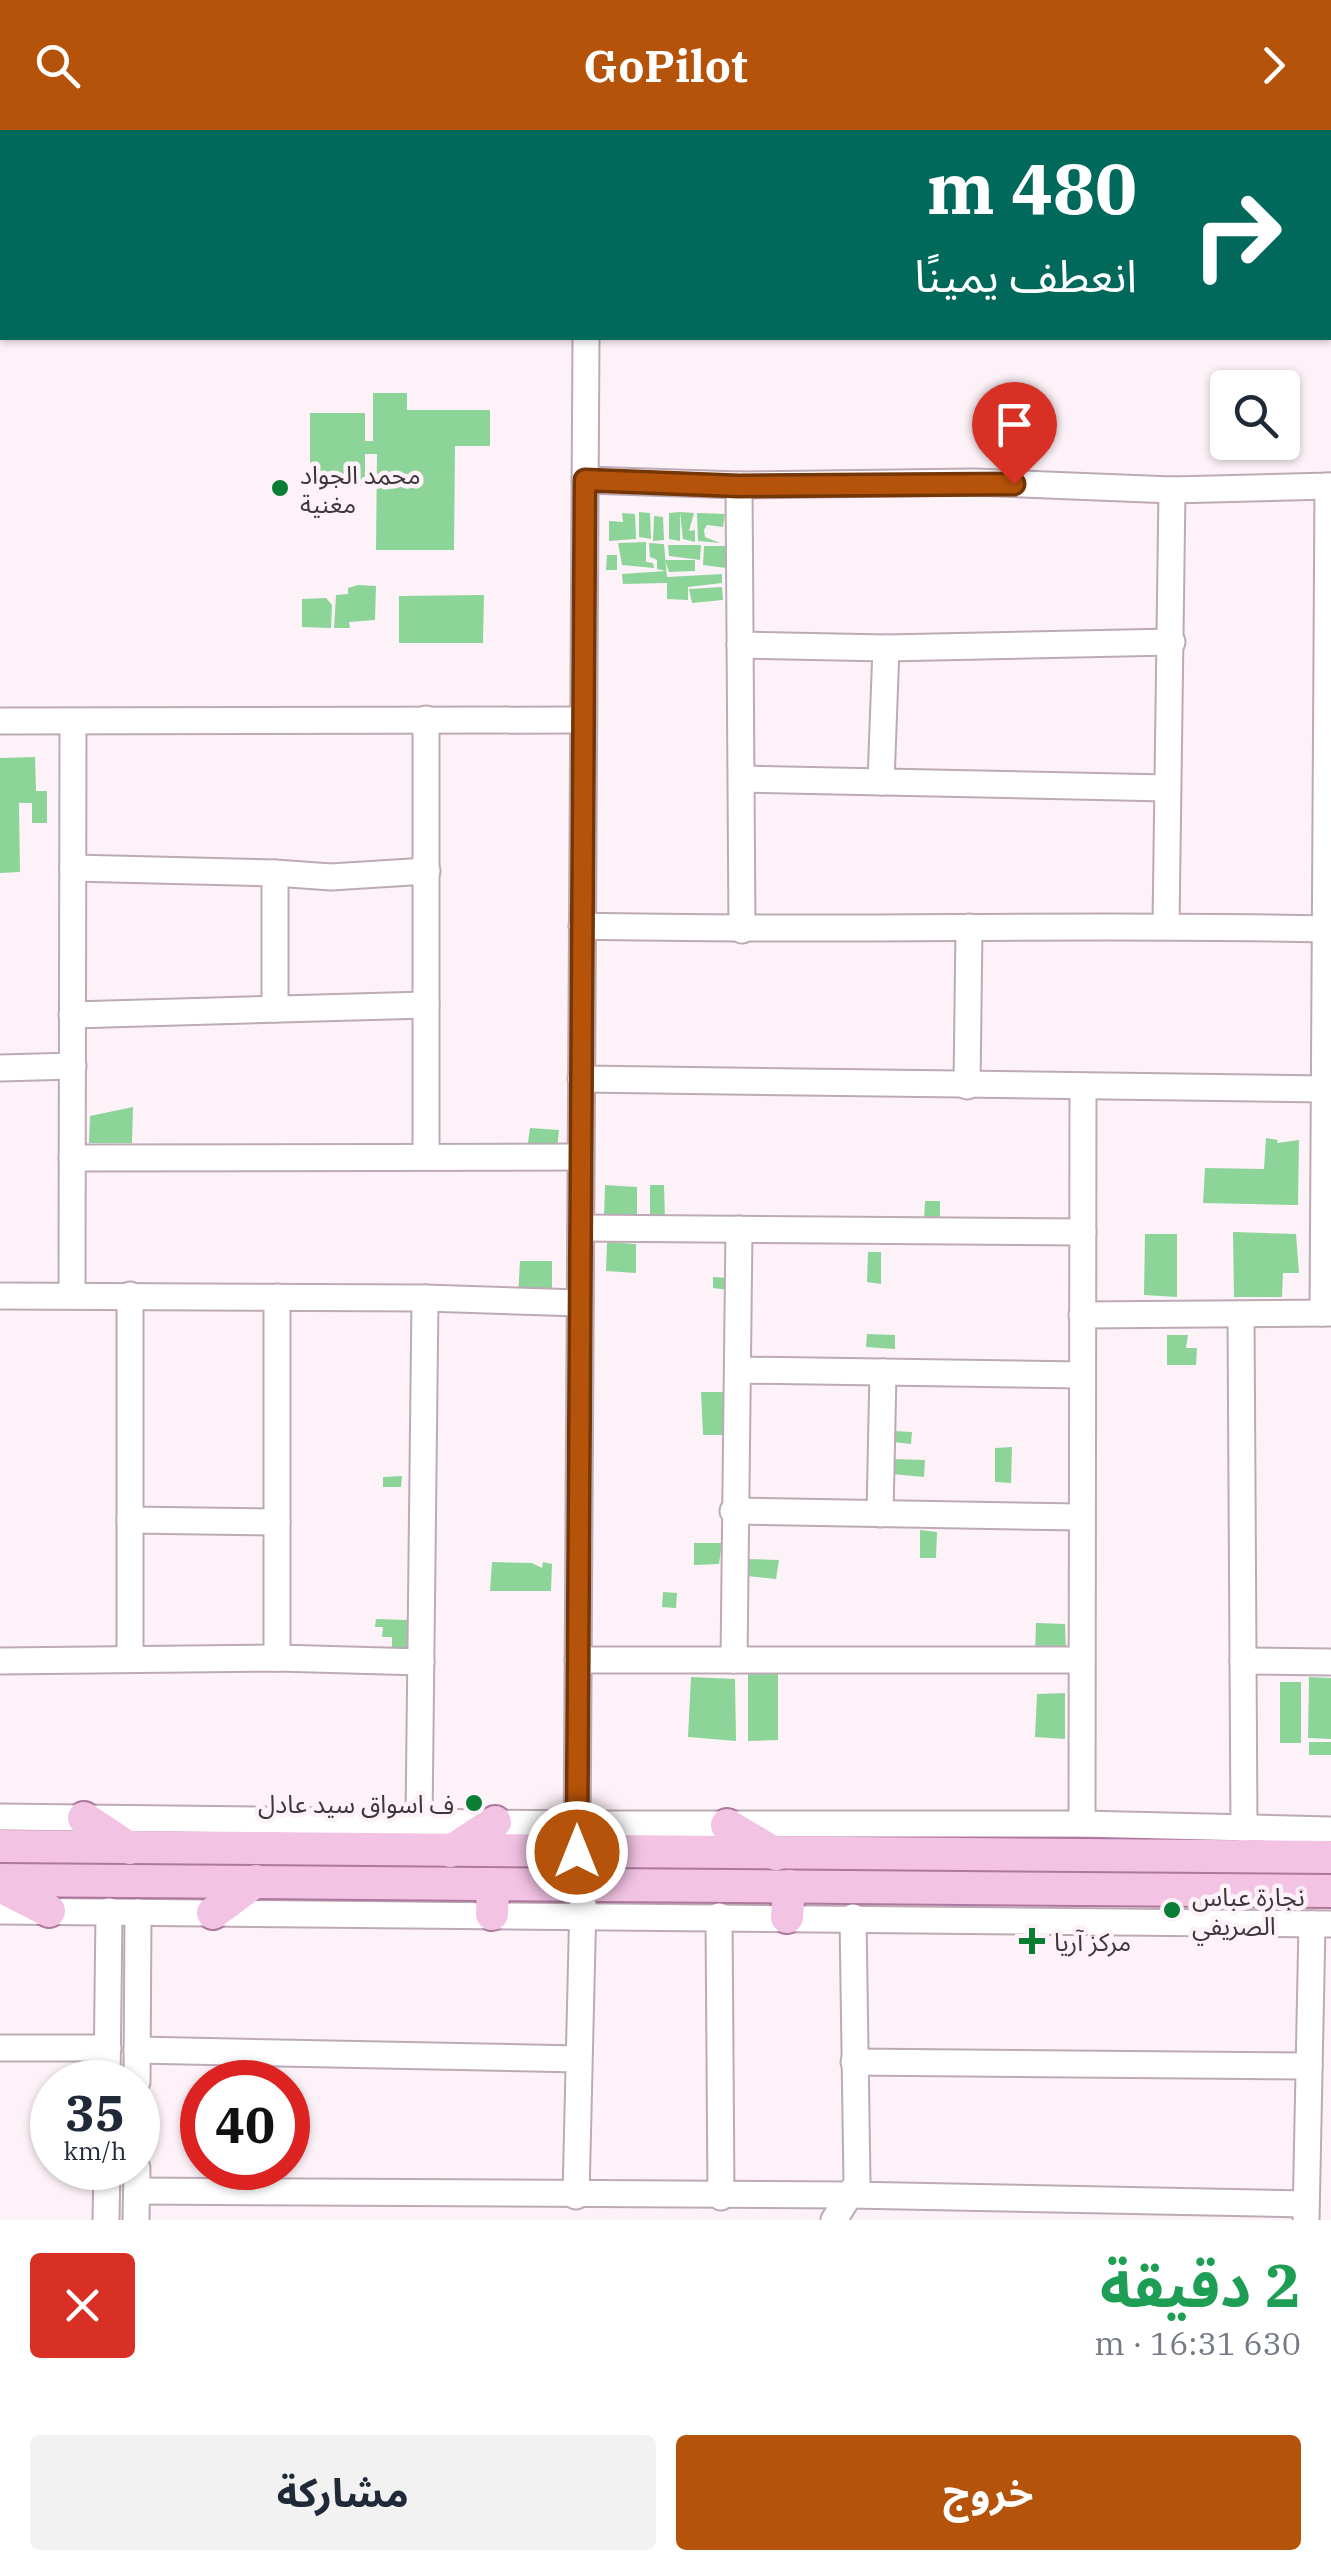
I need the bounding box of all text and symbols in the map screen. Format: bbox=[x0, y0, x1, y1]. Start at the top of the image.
text: GoPilot bbox=[583, 36, 748, 94]
icon: search bbox=[30, 38, 85, 93]
icon: forward bbox=[1246, 38, 1301, 93]
text: 480 m bbox=[927, 142, 1137, 233]
icon: right bbox=[1172, 170, 1302, 300]
text: انعطف يمينًا bbox=[914, 246, 1137, 304]
map controls bbox=[1210, 370, 1300, 460]
button: search bbox=[1210, 370, 1300, 460]
pin bbox=[972, 382, 1057, 485]
icon: arrive bbox=[987, 397, 1042, 452]
place label: محمد الجواد مغنية bbox=[300, 458, 421, 520]
marker: محمد الجواد مغنية bbox=[269, 477, 291, 499]
place label: ف اسواق سيد عادل bbox=[258, 1787, 454, 1820]
marker: ف اسواق سيد عادل bbox=[463, 1792, 485, 1814]
position arrow bbox=[525, 1800, 629, 1904]
place label: نجارة عباس الصريفي bbox=[1192, 1880, 1305, 1945]
marker: نجارة عباس الصريفي bbox=[1161, 1899, 1183, 1921]
place label: مركز آريا bbox=[1054, 1925, 1131, 1958]
marker: مركز آريا bbox=[1019, 1928, 1045, 1954]
speed limit sign: 40 bbox=[180, 2060, 310, 2190]
text: 35 bbox=[65, 2080, 125, 2145]
text: km/h bbox=[63, 2134, 127, 2167]
text: 2 دقيقة bbox=[1100, 2245, 1301, 2324]
button: close bbox=[30, 2253, 135, 2358]
text: 630 m · 16:31 bbox=[1094, 2322, 1301, 2364]
button: مشاركة bbox=[30, 2435, 656, 2550]
button: خروج bbox=[676, 2435, 1301, 2550]

